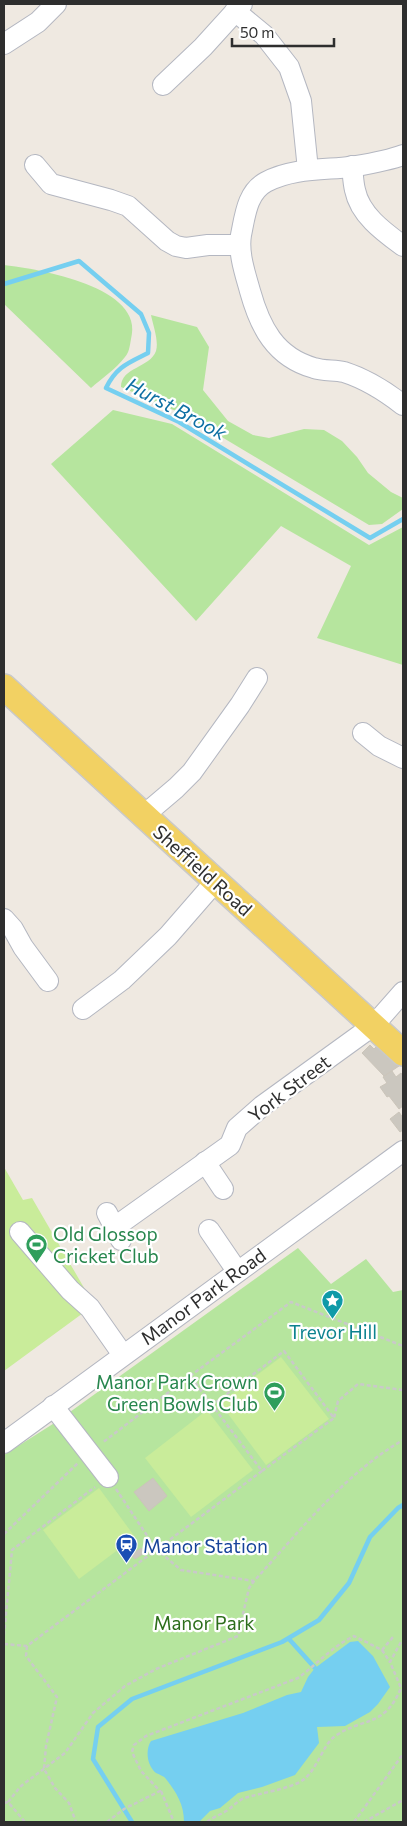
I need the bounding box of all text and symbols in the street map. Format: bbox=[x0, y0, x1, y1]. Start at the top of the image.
scale bar bbox=[232, 15, 334, 47]
text: 50 m bbox=[240, 23, 274, 41]
water label: Hurst Brook bbox=[123, 372, 232, 445]
street label: Sheffield Road bbox=[149, 820, 257, 920]
street label: York Street bbox=[243, 1049, 335, 1126]
place label: Old Glossop Cricket Club bbox=[53, 1222, 159, 1267]
sports icon: Old Glossop Cricket Club bbox=[25, 1232, 49, 1263]
street label: Manor Park Road bbox=[136, 1243, 270, 1349]
place icon: Trevor Hill bbox=[321, 1288, 345, 1319]
place label: Trevor Hill bbox=[289, 1320, 377, 1343]
place label: Manor Park Crown Green Bowls Club bbox=[96, 1370, 258, 1415]
sports icon: Manor Park Crown Green Bowls Club bbox=[262, 1380, 286, 1411]
station icon: Manor Station bbox=[115, 1533, 139, 1564]
place label: Manor Station bbox=[143, 1534, 268, 1557]
park label: Manor Park bbox=[153, 1611, 255, 1634]

